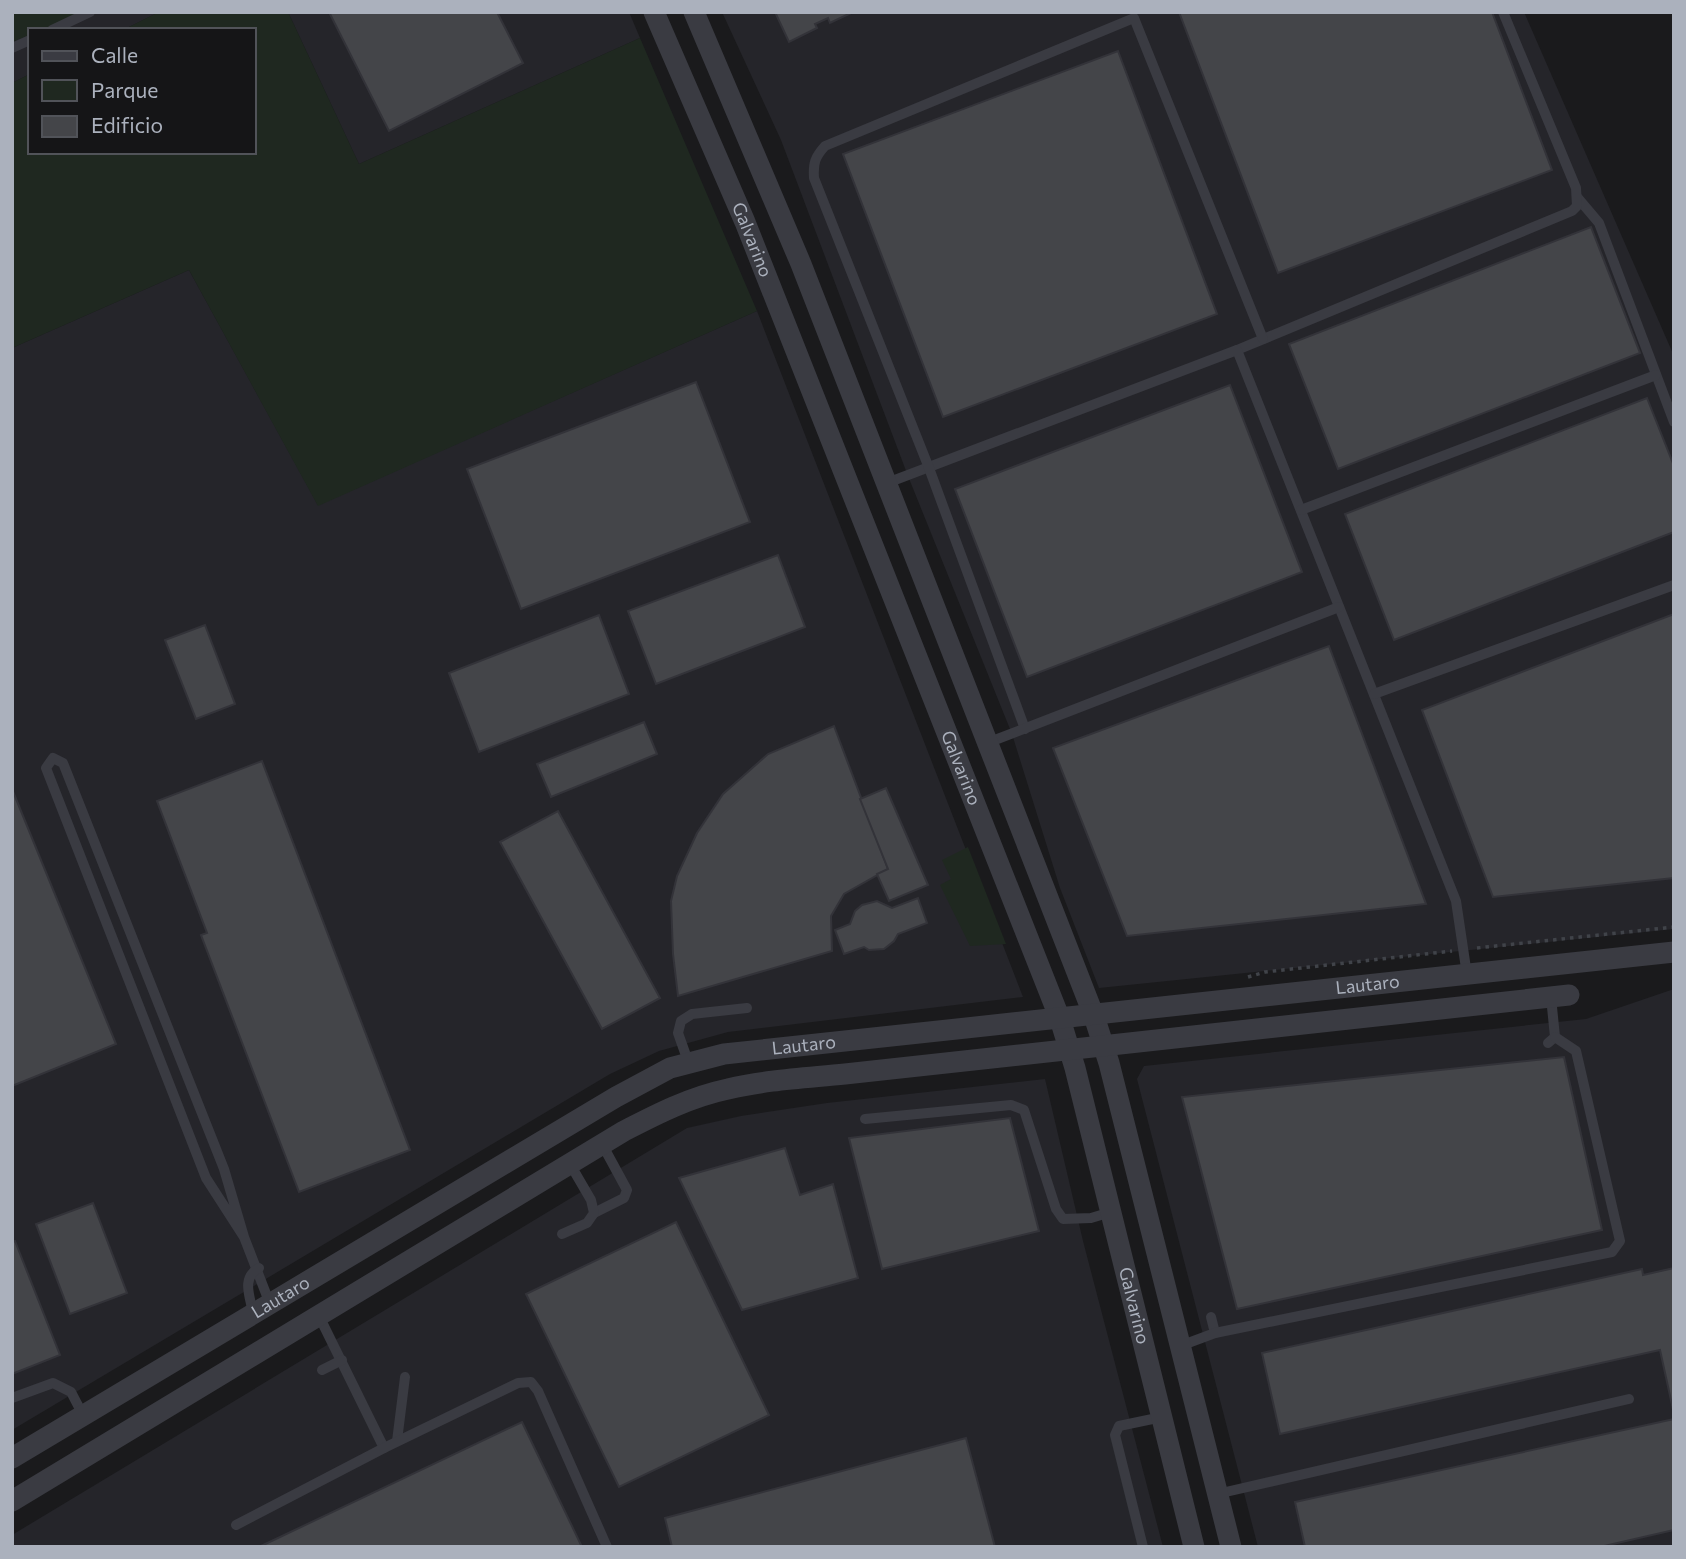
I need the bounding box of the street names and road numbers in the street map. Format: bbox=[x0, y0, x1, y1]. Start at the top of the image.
street label: Galvarino bbox=[728, 199, 778, 280]
street label: Galvarino bbox=[937, 727, 986, 808]
street label: Lautaro bbox=[1334, 970, 1401, 998]
street label: Lautaro bbox=[771, 1030, 837, 1059]
street label: Galvarino bbox=[1115, 1265, 1155, 1346]
street label: Lautaro bbox=[247, 1271, 313, 1322]

